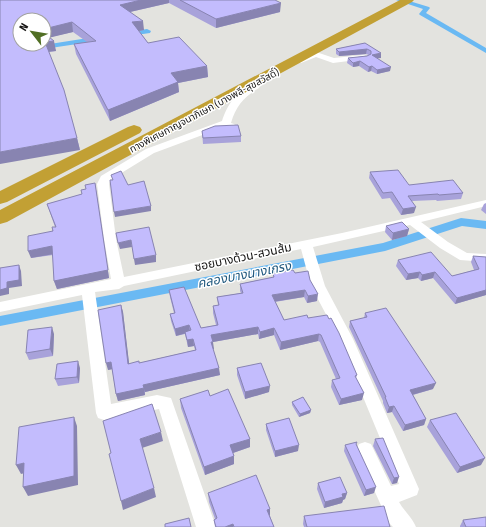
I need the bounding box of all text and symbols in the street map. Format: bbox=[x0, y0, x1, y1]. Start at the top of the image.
north arrow bbox=[12, 12, 52, 52]
text: N bbox=[17, 21, 31, 33]
street label: ทางพิเศษกาญจนาภิเษก (บางพลี-สุขสวัสดิ์) bbox=[127, 65, 281, 156]
street label: ซอยบางด้วน-สวนส้ม bbox=[193, 240, 293, 274]
water label: คลองบางนางเกรง bbox=[196, 258, 293, 291]

